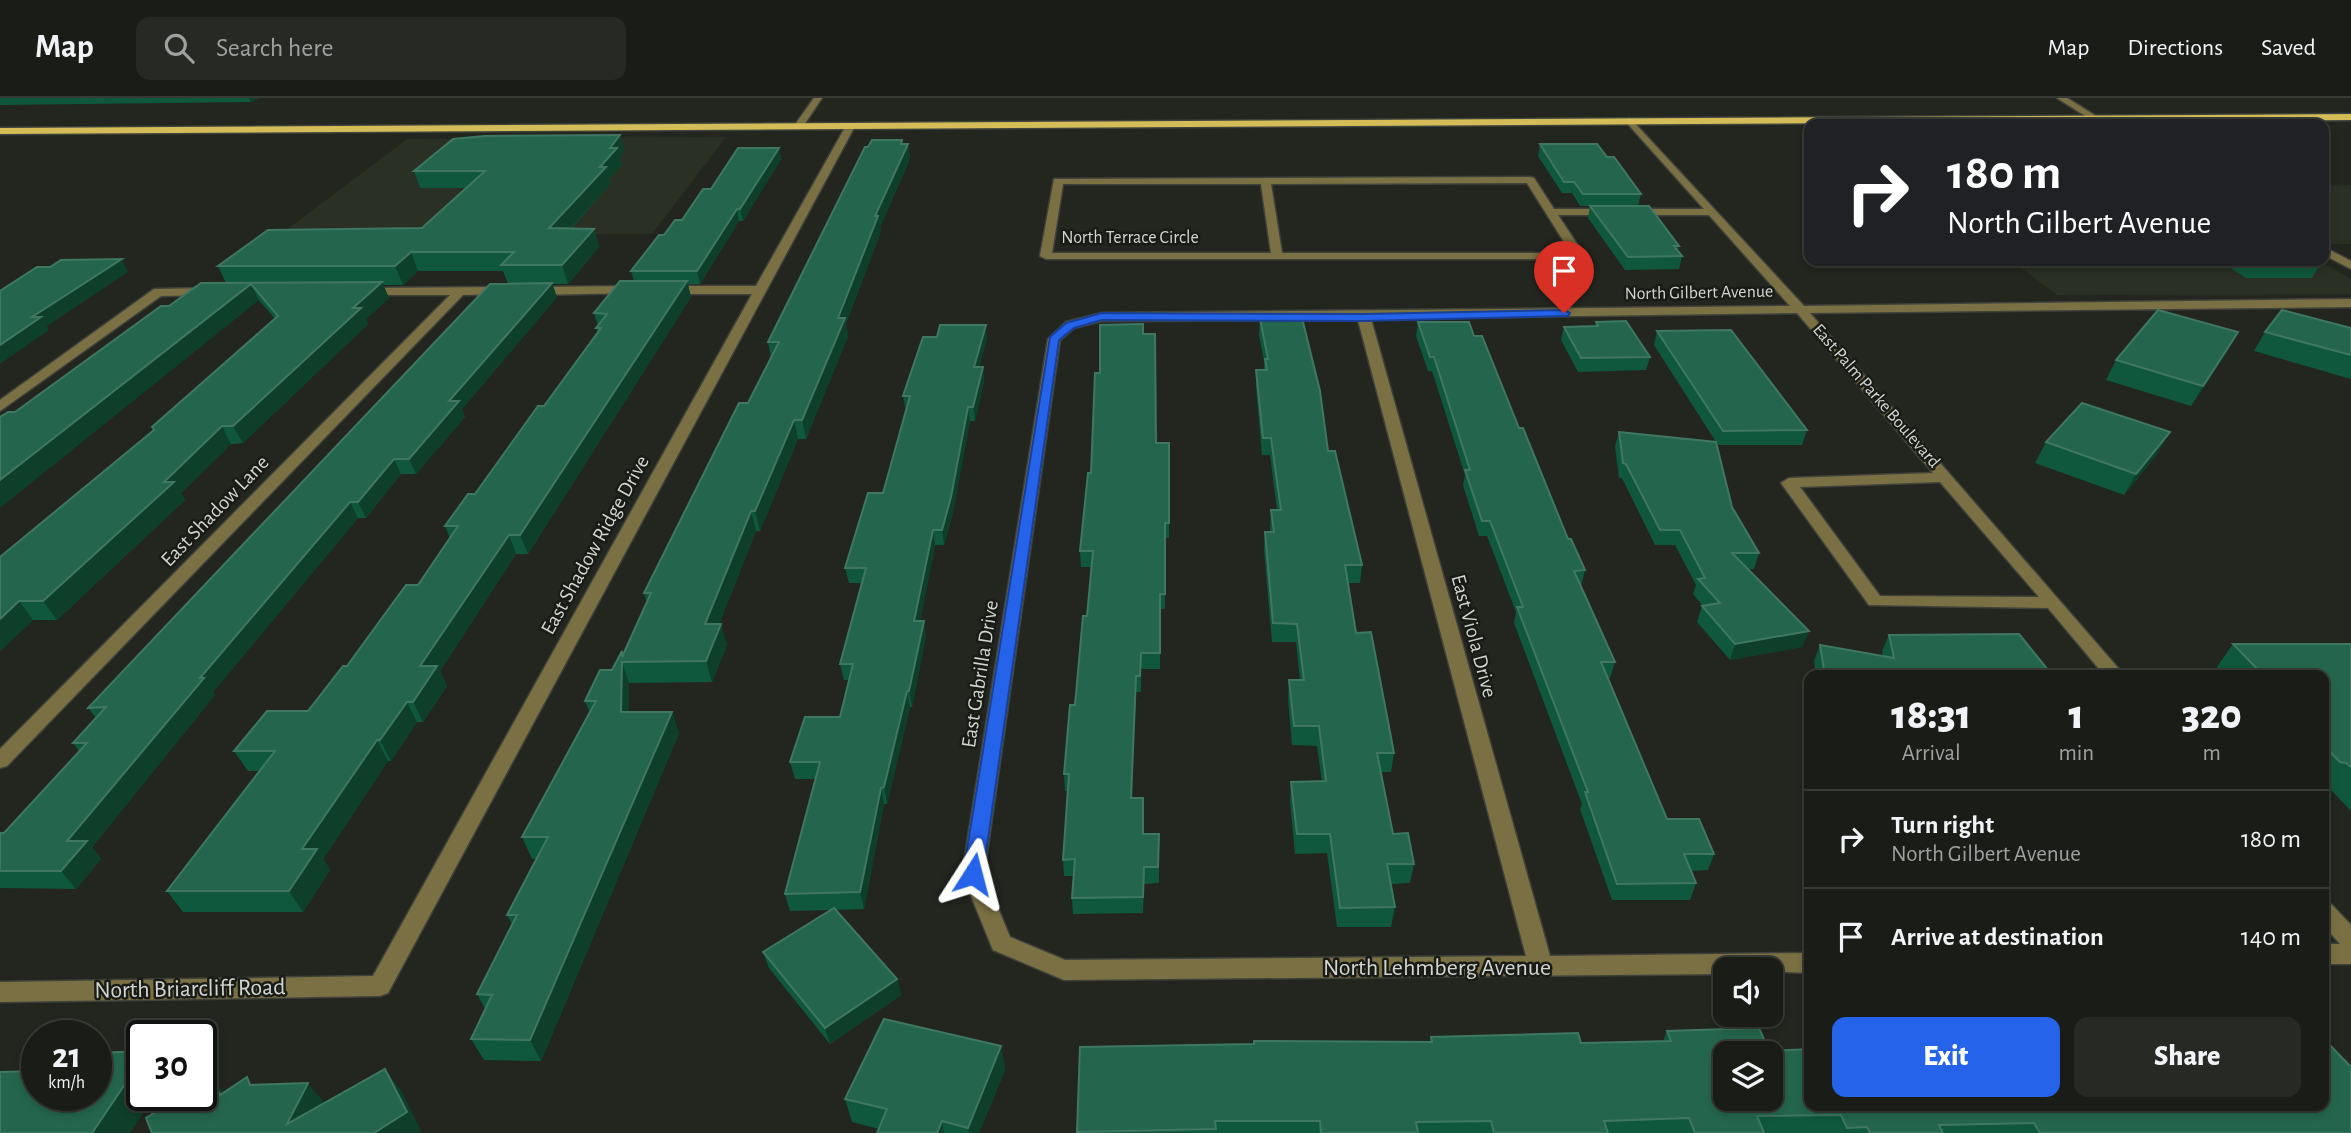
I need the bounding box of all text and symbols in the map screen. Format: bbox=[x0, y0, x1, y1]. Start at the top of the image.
search box bbox=[136, 17, 626, 80]
icon: search bbox=[160, 29, 198, 67]
text: Map bbox=[35, 31, 94, 64]
text: Search here bbox=[216, 35, 334, 61]
text: Map bbox=[2047, 36, 2089, 60]
text: Directions bbox=[2127, 36, 2223, 60]
text: Saved bbox=[2261, 36, 2316, 60]
icon: right bbox=[1832, 147, 1923, 238]
text: 180 m bbox=[1947, 149, 2061, 198]
text: North Gilbert Avenue bbox=[1947, 207, 2211, 239]
street label: North Terrace Circle bbox=[1061, 229, 1199, 247]
pin bbox=[1534, 241, 1594, 313]
icon: arrive bbox=[1545, 252, 1583, 290]
street label: North Gilbert Avenue bbox=[1625, 283, 1773, 303]
street label: East Palm Parke Boulevard bbox=[1809, 321, 1943, 471]
street label: East Shadow Lane bbox=[157, 452, 273, 570]
street label: East Shadow Ridge Drive bbox=[537, 452, 653, 638]
street label: East Viola Drive bbox=[1447, 572, 1501, 700]
street label: East Gabrilla Drive bbox=[958, 599, 1002, 749]
text: 18:31 bbox=[1891, 694, 1971, 736]
text: 1 bbox=[2069, 694, 2084, 736]
text: 320 bbox=[2181, 694, 2242, 736]
text: Arrival bbox=[1902, 742, 1961, 765]
text: min bbox=[2058, 742, 2094, 765]
text: m bbox=[2202, 742, 2221, 765]
text: Turn right bbox=[1891, 812, 1994, 838]
icon: right bbox=[1832, 820, 1870, 858]
text: 180 m bbox=[2241, 826, 2301, 852]
position arrow bbox=[936, 837, 1010, 911]
text: North Gilbert Avenue bbox=[1891, 843, 2081, 866]
icon: arrive bbox=[1832, 918, 1870, 956]
text: Arrive at destination bbox=[1891, 924, 2104, 950]
text: 140 m bbox=[2241, 924, 2301, 950]
street label: North Lehmberg Avenue bbox=[1323, 956, 1551, 980]
map controls bbox=[1713, 957, 1783, 1111]
button: sound bbox=[1713, 957, 1783, 1027]
street label: North Briarcliff Road bbox=[94, 975, 286, 1003]
button: Exit bbox=[1832, 1017, 2060, 1097]
button: Share bbox=[2074, 1017, 2301, 1097]
speed limit sign: 30 bbox=[126, 1020, 217, 1111]
text: 21 bbox=[52, 1039, 81, 1074]
button: layers bbox=[1713, 1041, 1783, 1111]
text: km/h bbox=[48, 1074, 85, 1092]

